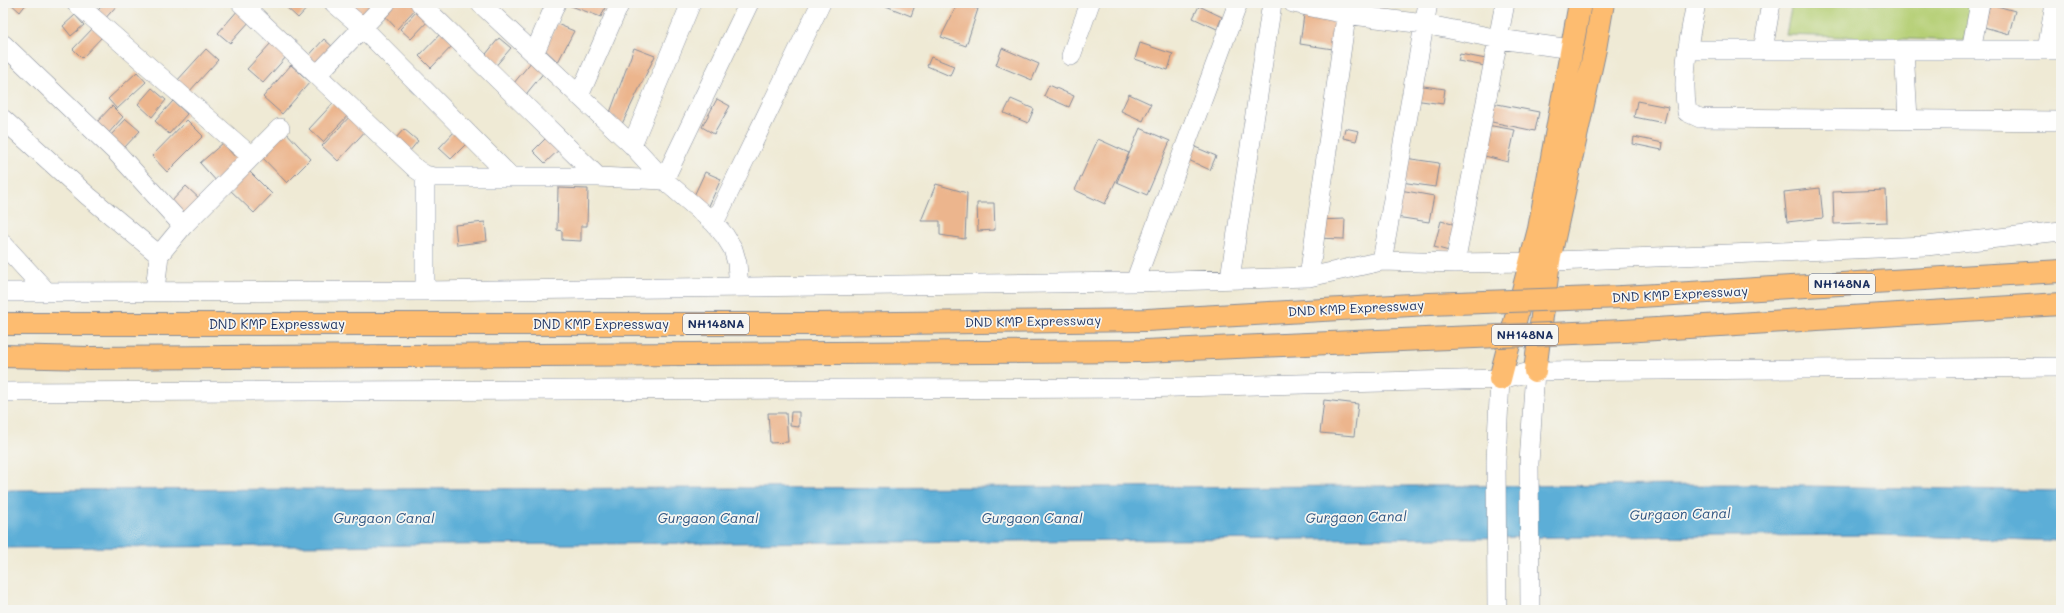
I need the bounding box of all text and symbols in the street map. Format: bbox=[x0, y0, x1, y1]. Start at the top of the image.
road number: NH148NA bbox=[1809, 274, 1875, 294]
street label: DND KMP Expressway bbox=[1611, 281, 1749, 306]
street label: DND KMP Expressway bbox=[1287, 295, 1425, 320]
street label: DND KMP Expressway bbox=[965, 311, 1101, 330]
road number: NH148NA bbox=[683, 314, 749, 334]
street label: DND KMP Expressway bbox=[209, 315, 345, 332]
street label: DND KMP Expressway bbox=[533, 315, 669, 332]
road number: NH148NA bbox=[1492, 325, 1558, 345]
water label: Gurgaon Canal bbox=[1629, 503, 1731, 524]
water label: Gurgaon Canal bbox=[1305, 506, 1407, 527]
water label: Gurgaon Canal bbox=[333, 508, 435, 527]
water label: Gurgaon Canal bbox=[657, 508, 759, 527]
water label: Gurgaon Canal bbox=[981, 508, 1083, 527]

